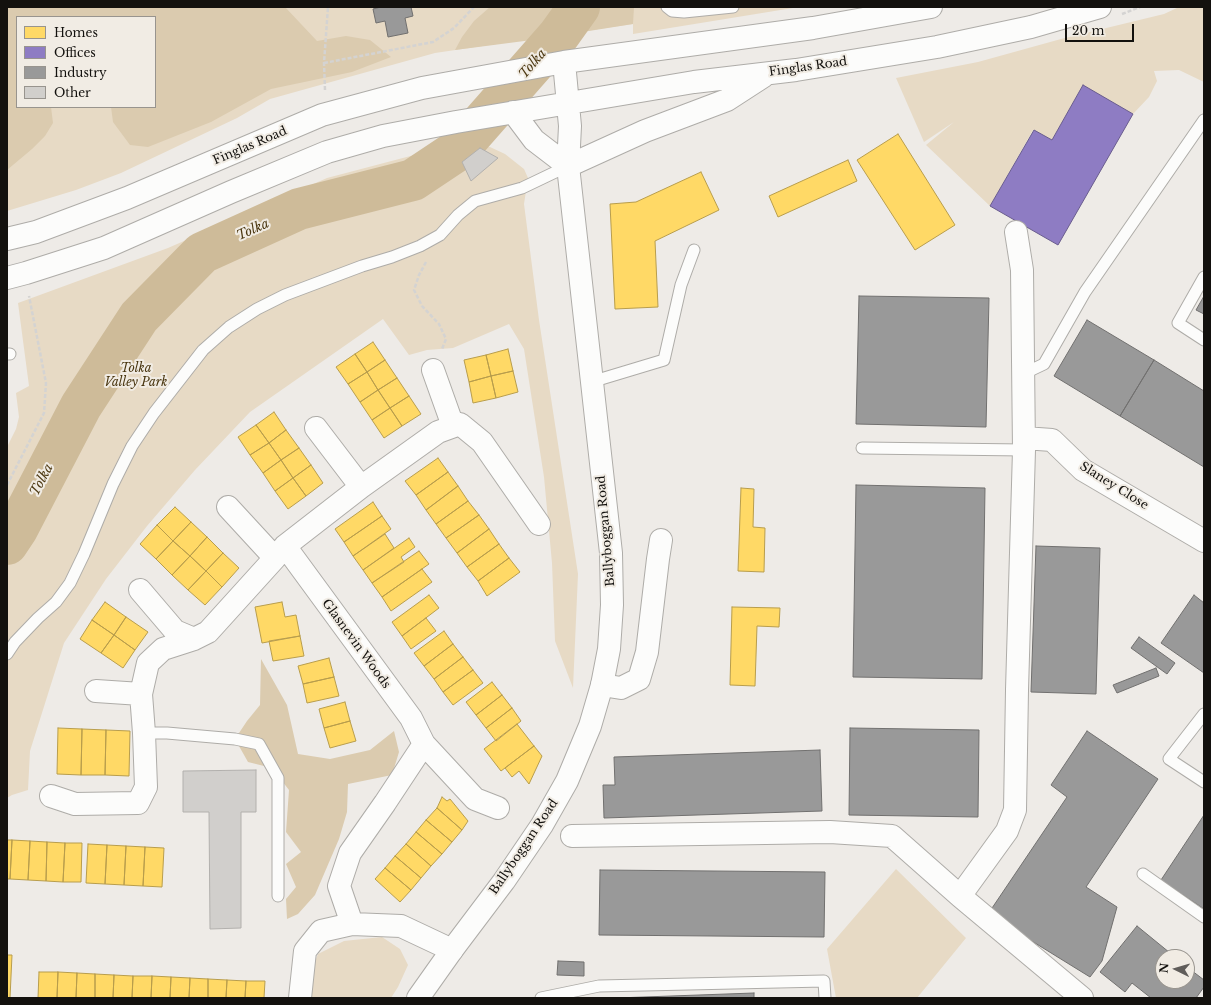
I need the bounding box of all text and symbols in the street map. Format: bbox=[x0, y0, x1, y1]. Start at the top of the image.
legend bbox=[16, 16, 156, 108]
scale bar bbox=[1067, 16, 1136, 42]
text: 20 m bbox=[1072, 23, 1104, 38]
text: Homes bbox=[54, 25, 98, 40]
text: Offices bbox=[54, 45, 96, 60]
water label: Tolka bbox=[516, 46, 550, 82]
street label: Finglas Road bbox=[768, 54, 848, 80]
text: Industry bbox=[54, 65, 107, 80]
text: Other bbox=[54, 85, 91, 100]
street label: Finglas Road bbox=[211, 124, 289, 168]
water label: Tolka bbox=[234, 216, 272, 244]
park label: Tolka Valley Park bbox=[105, 362, 167, 390]
street label: Slaney Close bbox=[1077, 459, 1151, 513]
water label: Tolka bbox=[27, 461, 57, 499]
street label: Ballyboggan Road bbox=[594, 475, 618, 587]
street label: Glasnevin Woods bbox=[319, 597, 393, 691]
street label: Ballyboggan Road bbox=[487, 797, 561, 897]
north arrow bbox=[1155, 949, 1195, 989]
text: N bbox=[1157, 962, 1171, 974]

